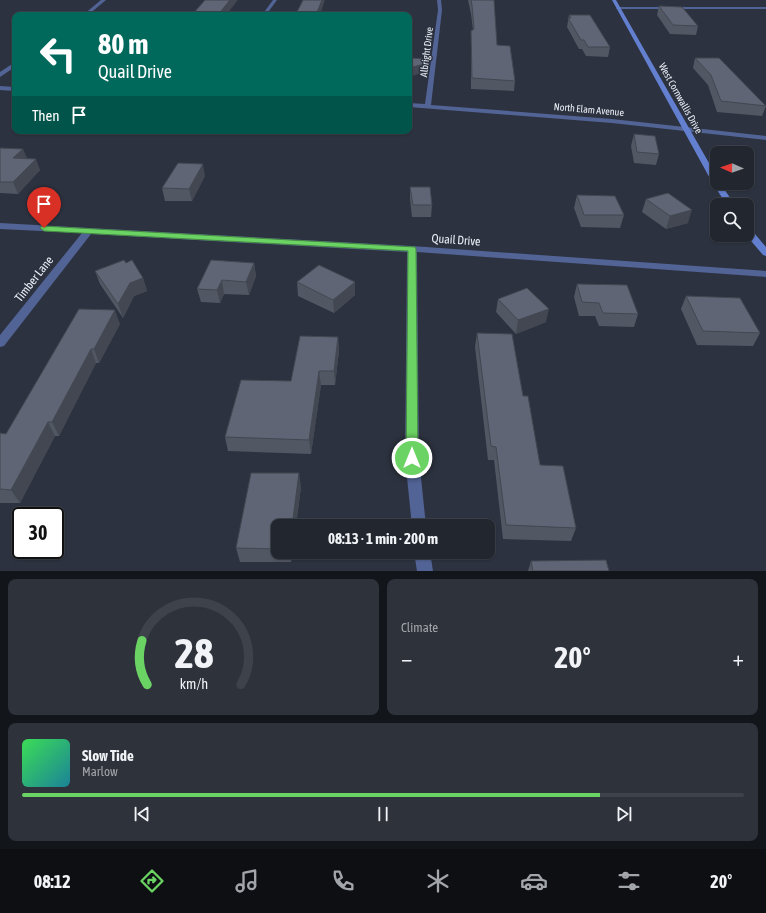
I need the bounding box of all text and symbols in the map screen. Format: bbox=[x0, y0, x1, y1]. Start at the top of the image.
street label: Albright Drive bbox=[418, 26, 435, 78]
icon: left bbox=[32, 28, 84, 80]
text: 80 m bbox=[98, 28, 148, 60]
text: Quail Drive bbox=[98, 61, 172, 82]
street label: West Cornwallis Drive bbox=[657, 61, 705, 136]
street label: North Elam Avenue bbox=[553, 101, 625, 118]
icon: arrive bbox=[68, 104, 90, 126]
text: Then bbox=[32, 107, 60, 124]
north arrow bbox=[710, 146, 754, 190]
map controls bbox=[710, 146, 754, 242]
pin bbox=[27, 187, 61, 228]
icon: arrive bbox=[33, 193, 55, 215]
button: search bbox=[710, 198, 754, 242]
street label: Quail Drive bbox=[431, 231, 481, 249]
street label: Timber Lane bbox=[12, 253, 56, 305]
position arrow bbox=[391, 437, 433, 479]
speed limit sign: 30 bbox=[12, 507, 64, 559]
text: 08:13 · 1 min · 200 m bbox=[328, 530, 438, 547]
text: Climate bbox=[401, 620, 438, 635]
text: 28 bbox=[174, 629, 213, 677]
text: 20° bbox=[554, 640, 591, 674]
text: − bbox=[401, 645, 412, 671]
text: + bbox=[733, 645, 744, 671]
text: km/h bbox=[179, 676, 208, 692]
text: Slow Tide bbox=[82, 747, 134, 764]
text: Marlow bbox=[82, 764, 118, 779]
icon: previous bbox=[131, 803, 153, 825]
icon: pause bbox=[372, 803, 394, 825]
icon: next bbox=[613, 803, 635, 825]
icon: directions bbox=[138, 867, 166, 895]
icon: music bbox=[233, 867, 261, 895]
icon: phone bbox=[329, 867, 357, 895]
icon: climate bbox=[424, 867, 452, 895]
icon: car bbox=[520, 867, 548, 895]
icon: filters bbox=[615, 867, 643, 895]
text: 08:12 bbox=[34, 871, 71, 892]
text: 20° bbox=[710, 871, 732, 892]

